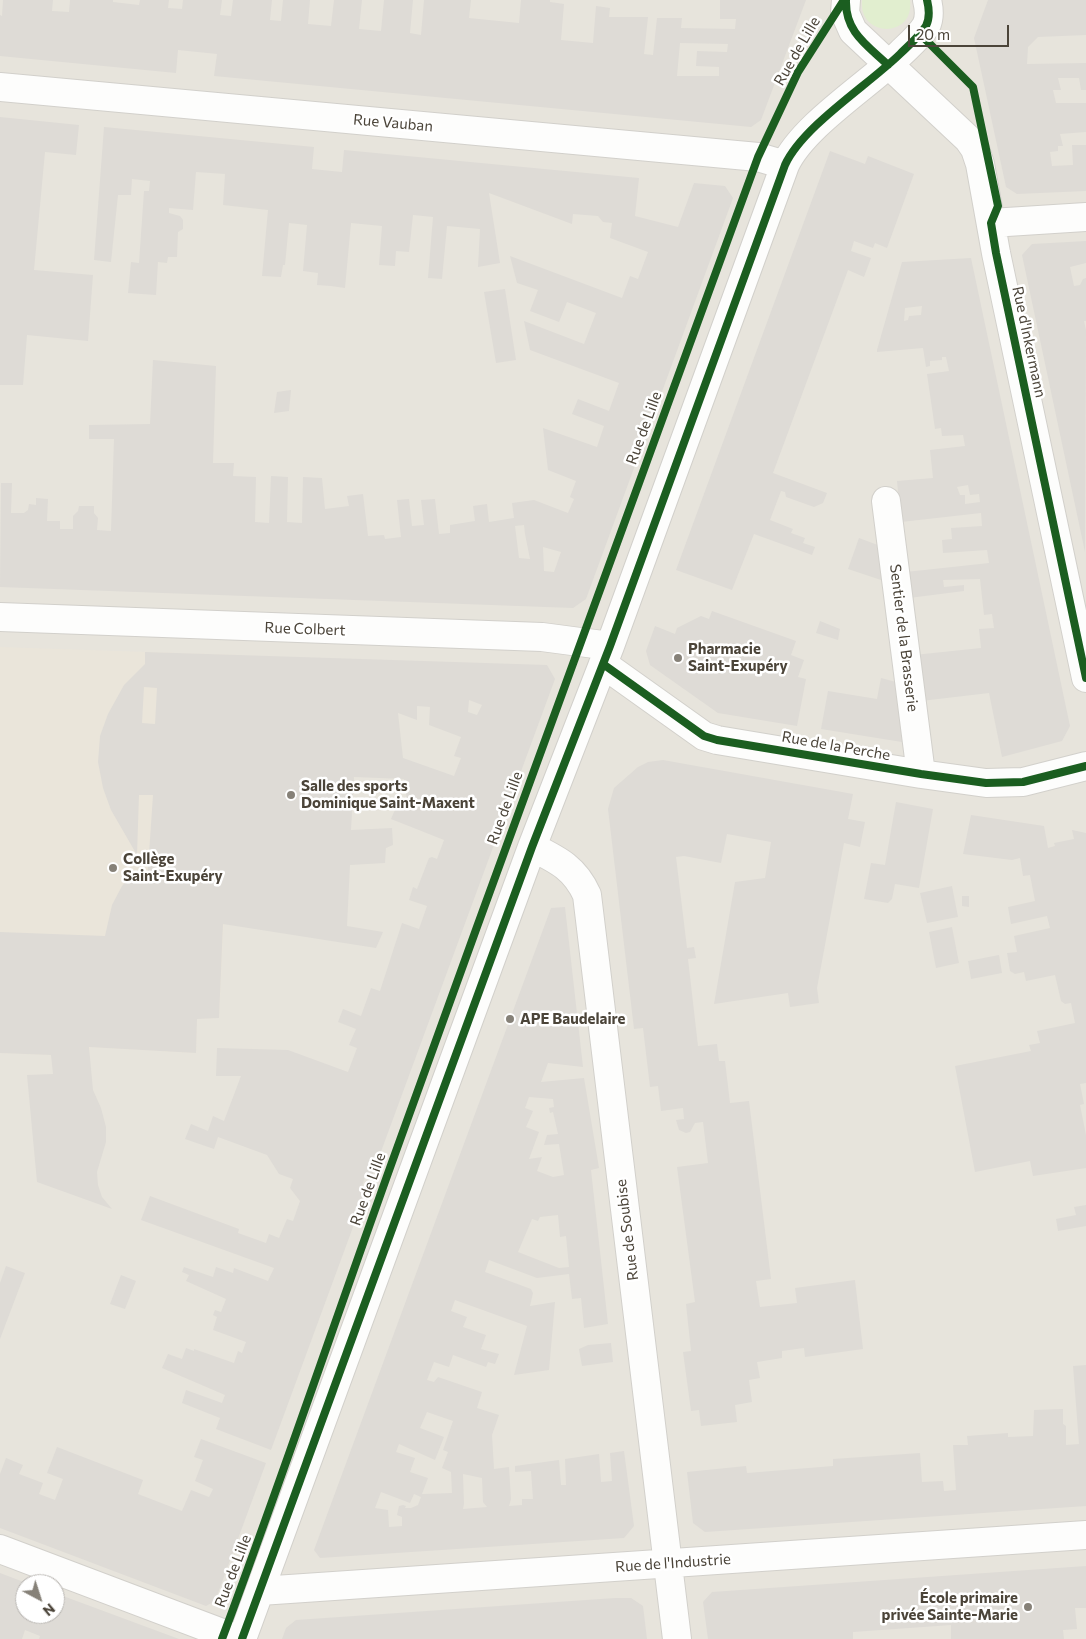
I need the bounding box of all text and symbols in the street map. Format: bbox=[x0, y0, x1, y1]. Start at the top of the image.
street label: Rue de Lille bbox=[770, 13, 824, 89]
scale bar bbox=[911, 15, 1012, 47]
text: 20 m bbox=[916, 25, 950, 43]
street label: Rue Vauban bbox=[352, 111, 434, 135]
street label: Rue d'Inkermann bbox=[1008, 285, 1050, 399]
street label: Rue de Lille bbox=[622, 389, 666, 467]
street label: Sentier de la Brasserie bbox=[886, 563, 922, 713]
street label: Rue Colbert bbox=[264, 619, 346, 639]
place label: Pharmacie Saint-Exupéry bbox=[688, 640, 788, 675]
marker: Pharmacie Saint-Exupéry bbox=[672, 652, 684, 664]
street label: Rue de la Perche bbox=[780, 728, 892, 764]
street label: Rue de Lille bbox=[483, 769, 527, 847]
place label: Salle des sports Dominique Saint-Maxent bbox=[301, 777, 475, 812]
marker: Salle des sports Dominique Saint-Maxent bbox=[285, 789, 297, 801]
place label: Collège Saint-Exupéry bbox=[123, 850, 223, 885]
marker: Collège Saint-Exupéry bbox=[107, 862, 119, 874]
place label: APE Baudelaire bbox=[520, 1010, 625, 1028]
marker: APE Baudelaire bbox=[504, 1013, 516, 1025]
street label: Rue de Lille bbox=[346, 1150, 390, 1228]
street label: Rue de Soubise bbox=[612, 1178, 642, 1282]
street label: Rue de Lille bbox=[211, 1532, 255, 1610]
street label: Rue de l'Industrie bbox=[615, 1550, 731, 1576]
north arrow bbox=[15, 1574, 65, 1624]
place label: École primaire privée Sainte-Marie bbox=[882, 1589, 1018, 1624]
text: N bbox=[40, 1600, 59, 1620]
marker: École primaire privée Sainte-Marie bbox=[1022, 1601, 1034, 1613]

